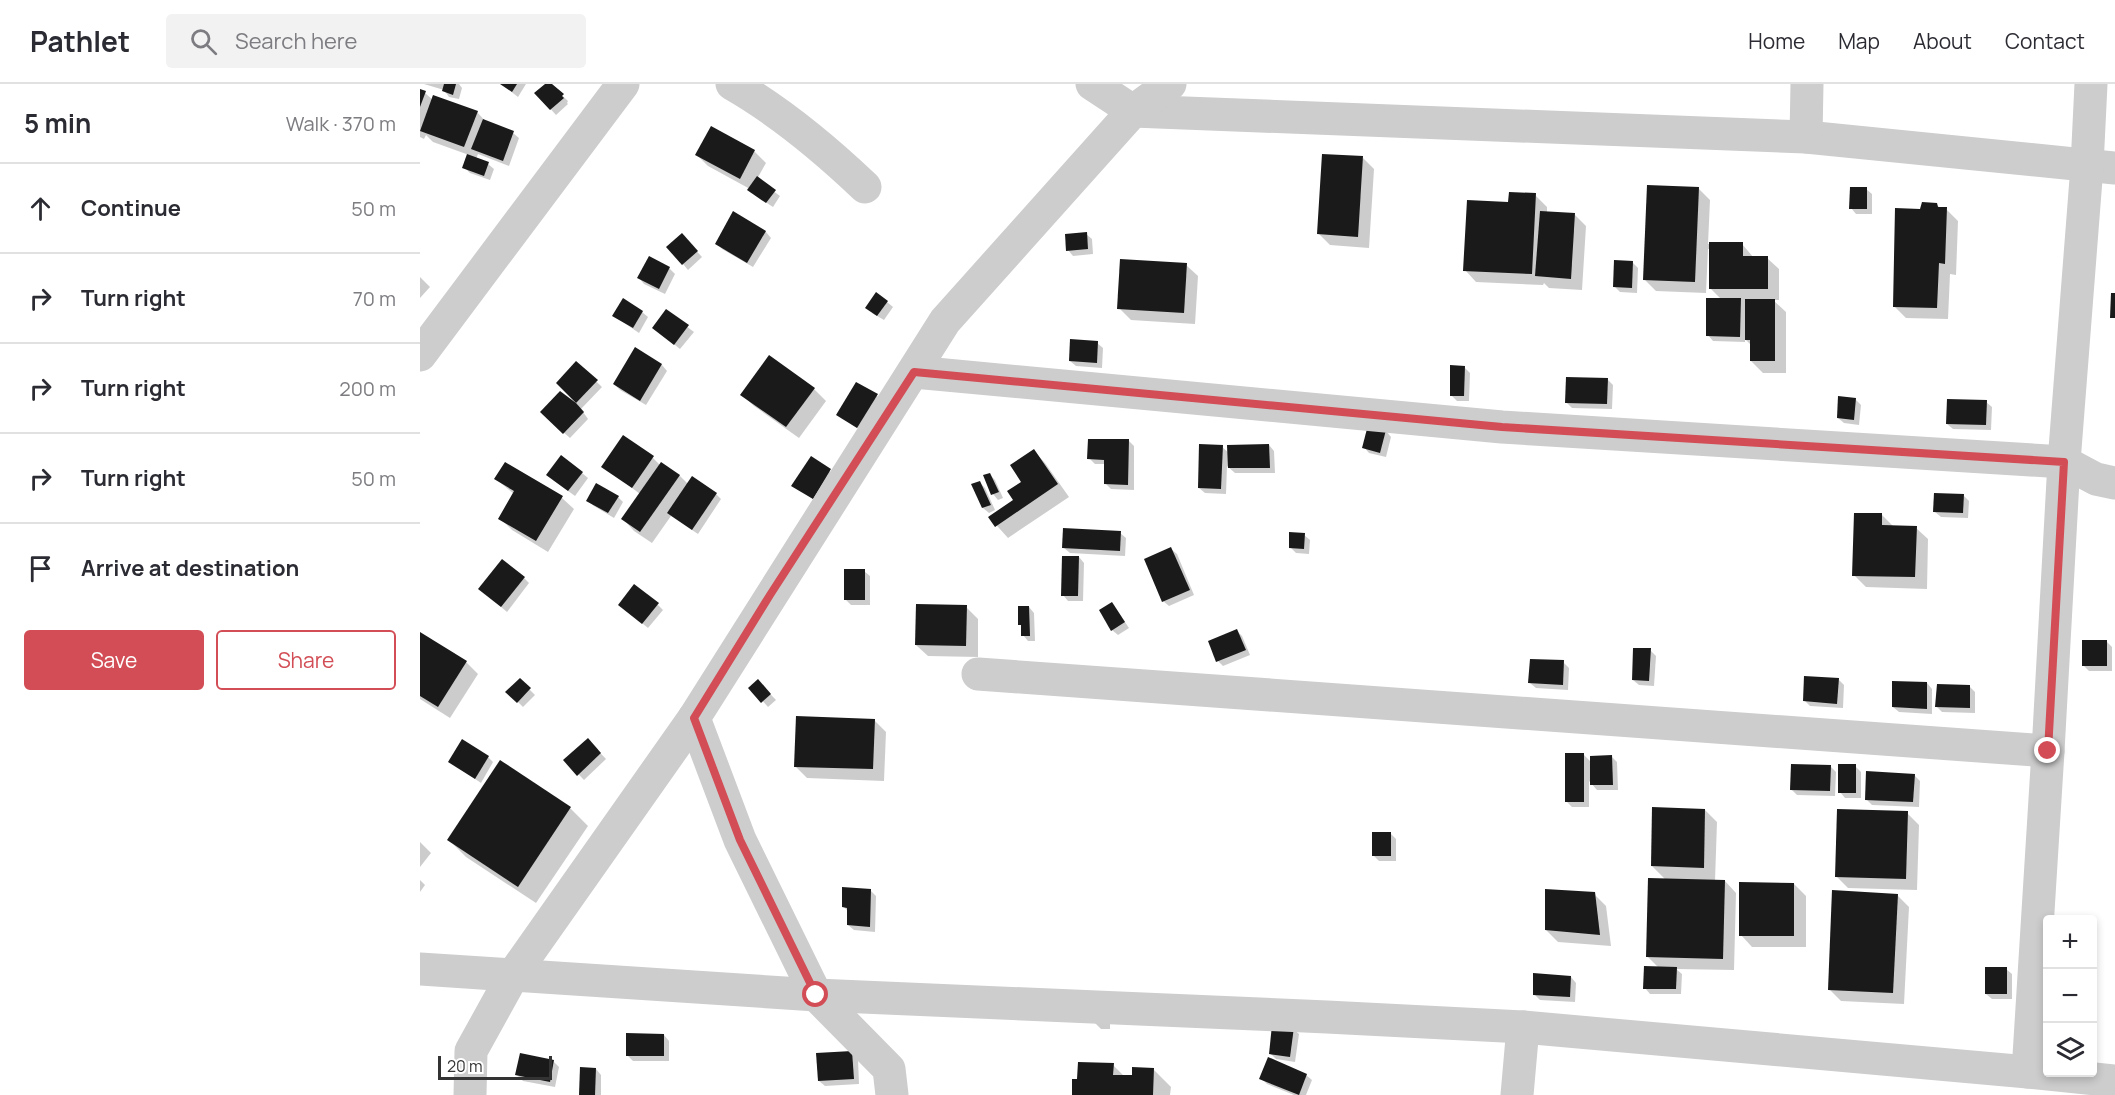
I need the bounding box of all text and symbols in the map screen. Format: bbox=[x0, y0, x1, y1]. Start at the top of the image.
search box bbox=[166, 14, 586, 68]
text: Pathlet bbox=[30, 22, 130, 60]
icon: search bbox=[187, 25, 220, 58]
text: Search here bbox=[235, 26, 357, 56]
text: Home bbox=[1748, 27, 1805, 55]
text: Map bbox=[1838, 27, 1880, 55]
text: About bbox=[1913, 27, 1972, 55]
text: Contact bbox=[2005, 27, 2085, 55]
text: 5 min bbox=[24, 105, 91, 141]
text: Walk · 370 m bbox=[286, 110, 396, 137]
icon: ahead bbox=[24, 192, 57, 225]
text: Continue bbox=[81, 193, 181, 223]
text: 50 m bbox=[351, 195, 396, 222]
icon: right bbox=[24, 282, 57, 315]
text: Turn right bbox=[81, 283, 186, 313]
text: 70 m bbox=[353, 285, 396, 312]
icon: right bbox=[24, 372, 57, 405]
text: Turn right bbox=[81, 373, 186, 403]
text: 200 m bbox=[339, 375, 396, 402]
icon: right bbox=[24, 462, 57, 495]
text: Turn right bbox=[81, 463, 186, 493]
text: 50 m bbox=[351, 465, 396, 492]
icon: arrive bbox=[24, 552, 57, 585]
text: Arrive at destination bbox=[81, 553, 299, 583]
button: Save bbox=[24, 630, 204, 690]
button: Share bbox=[216, 630, 396, 690]
route end bbox=[2034, 737, 2060, 763]
map controls bbox=[2043, 915, 2097, 1077]
button: + bbox=[2043, 915, 2097, 969]
button: − bbox=[2043, 969, 2097, 1023]
route start bbox=[802, 981, 828, 1007]
button: layers bbox=[2043, 1023, 2097, 1077]
scale bar bbox=[438, 1053, 552, 1080]
text: 20 m bbox=[447, 1055, 483, 1077]

